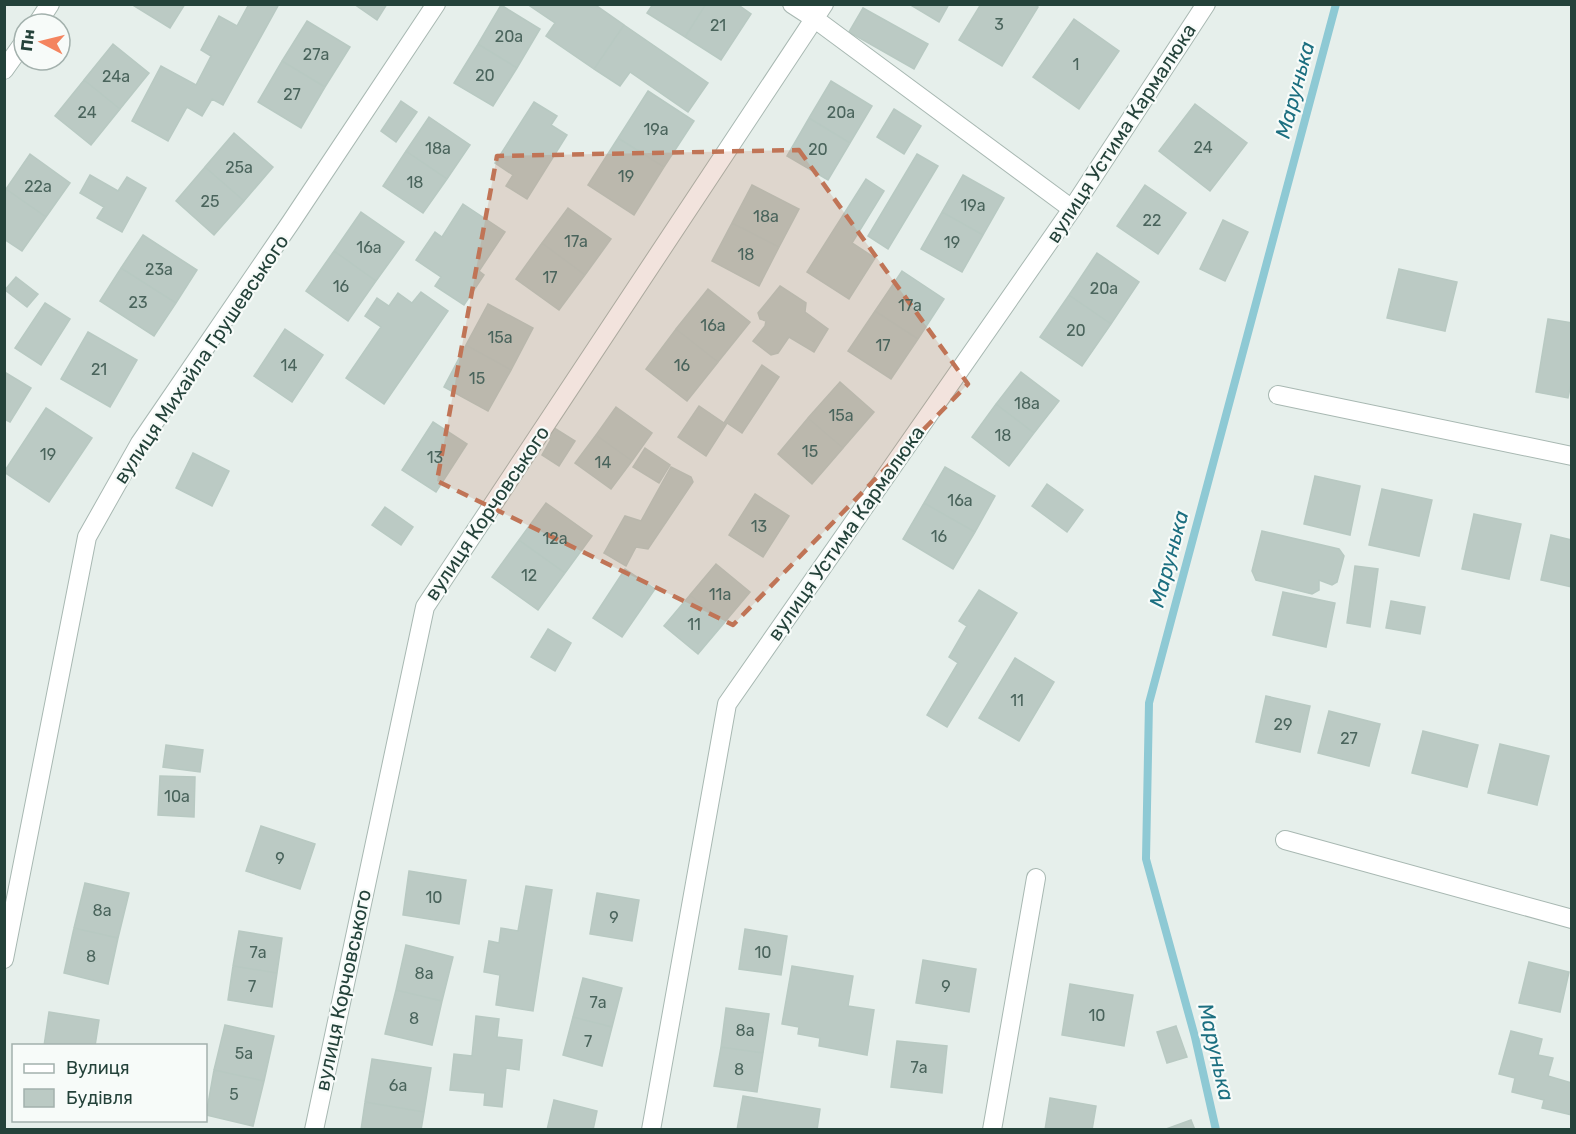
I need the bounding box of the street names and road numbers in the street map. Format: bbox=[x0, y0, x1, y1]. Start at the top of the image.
street label: вулиця Устима Кармалюка bbox=[1041, 19, 1201, 247]
street label: вулиця Михайла Грушевського bbox=[109, 230, 293, 488]
street label: вулиця Корчовського bbox=[420, 421, 554, 605]
street label: вулиця Устима Кармалюка bbox=[763, 421, 929, 645]
street label: вулиця Корчовського bbox=[310, 887, 376, 1093]

